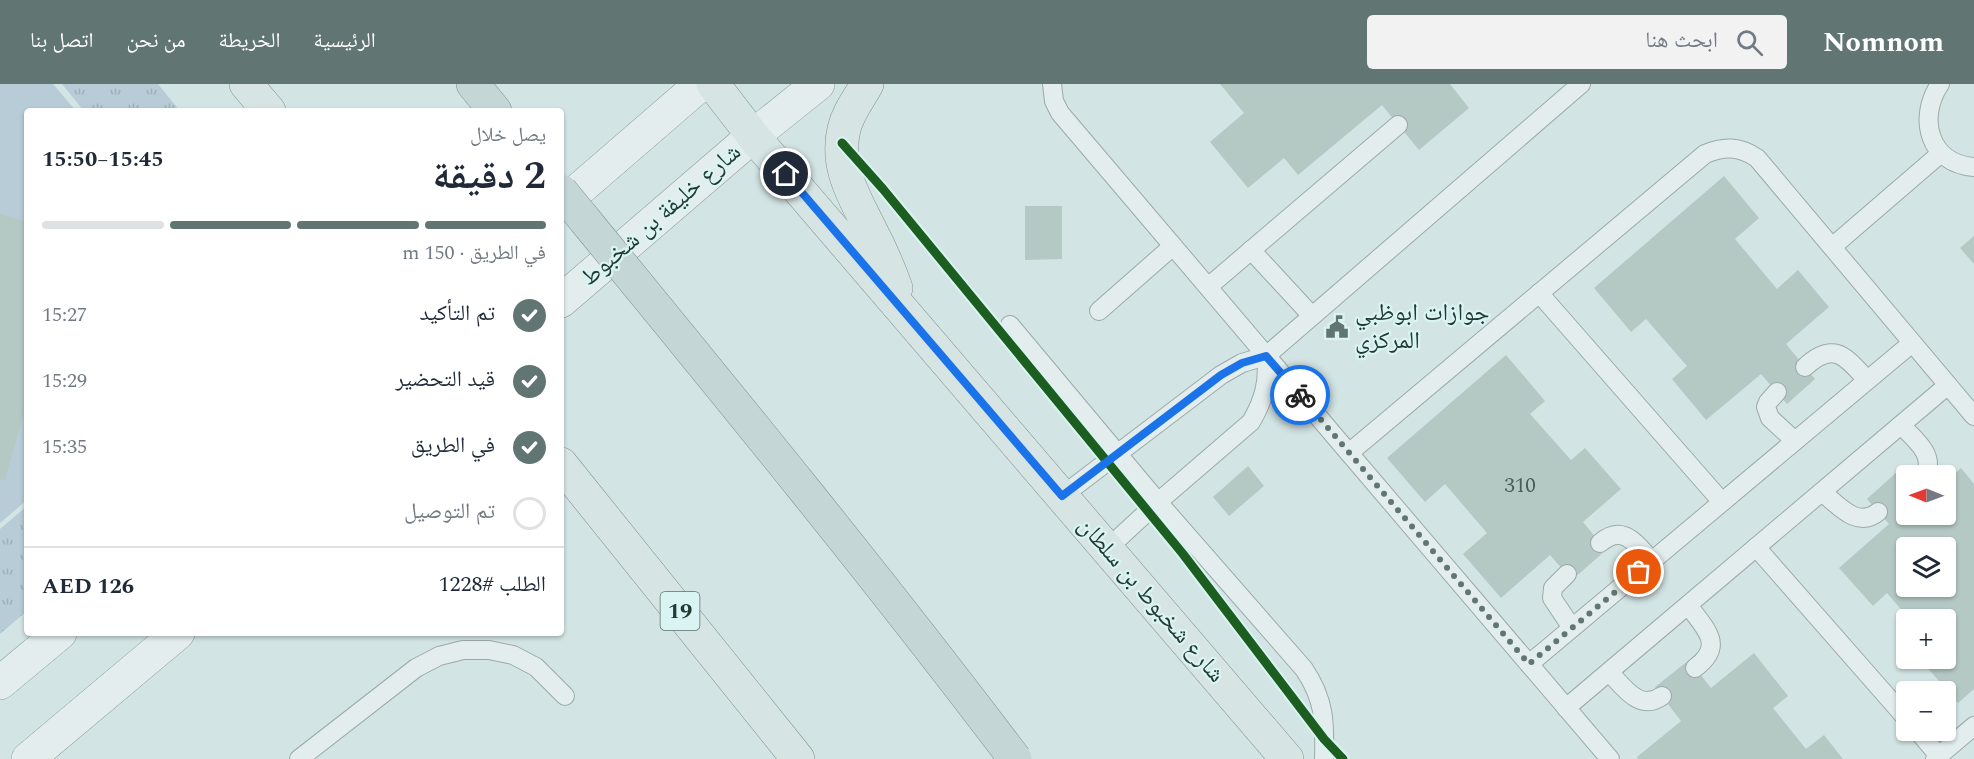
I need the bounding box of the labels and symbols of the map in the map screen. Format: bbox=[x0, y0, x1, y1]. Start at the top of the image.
street label: شارع خليفة بن شخبوط bbox=[573, 135, 749, 295]
pin bbox=[760, 148, 811, 199]
place label: جوازات ابوظبي المركزي bbox=[1355, 295, 1490, 359]
public building icon: جوازات ابوظبي المركزي bbox=[1324, 314, 1350, 340]
courier bbox=[1270, 365, 1330, 425]
north arrow bbox=[1896, 465, 1956, 525]
house number: 310 bbox=[1504, 470, 1536, 502]
street label: شارع شخبوط بن سلطان bbox=[1069, 509, 1233, 691]
pin bbox=[1613, 546, 1664, 597]
road number: 19 bbox=[660, 592, 700, 630]

